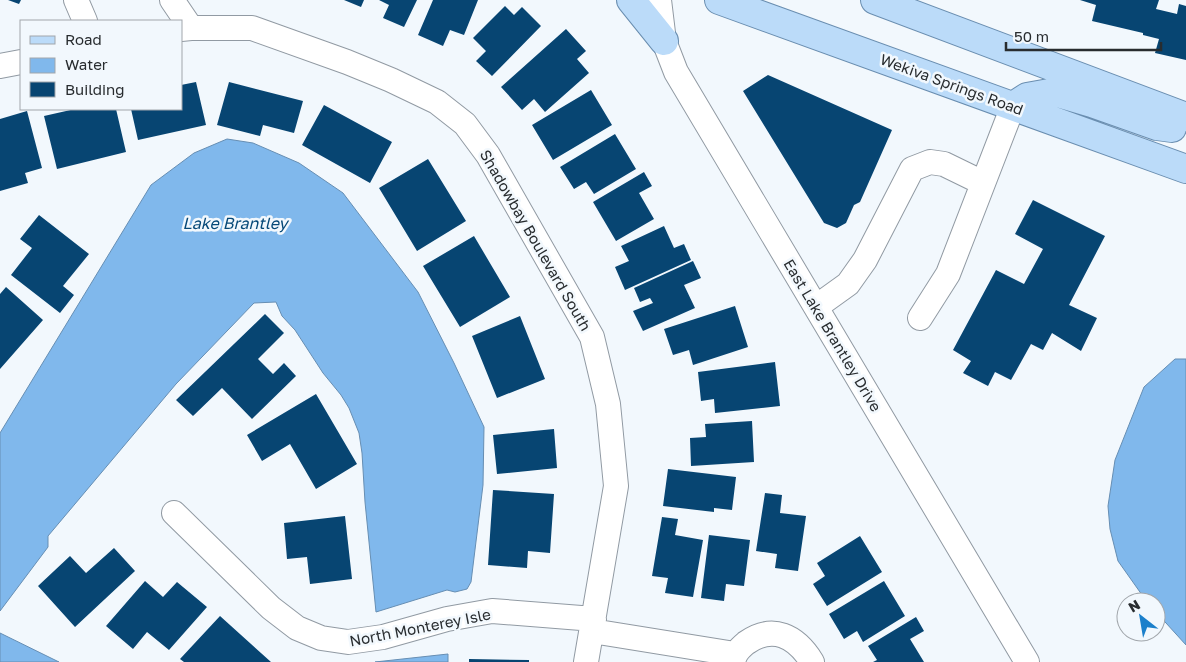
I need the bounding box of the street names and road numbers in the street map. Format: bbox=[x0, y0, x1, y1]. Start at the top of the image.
street label: Wekiva Springs Road bbox=[878, 50, 1026, 118]
street label: Shadowbay Boulevard South bbox=[477, 146, 595, 334]
street label: East Lake Brantley Drive bbox=[780, 256, 886, 415]
street label: North Monterey Isle bbox=[348, 604, 492, 650]

